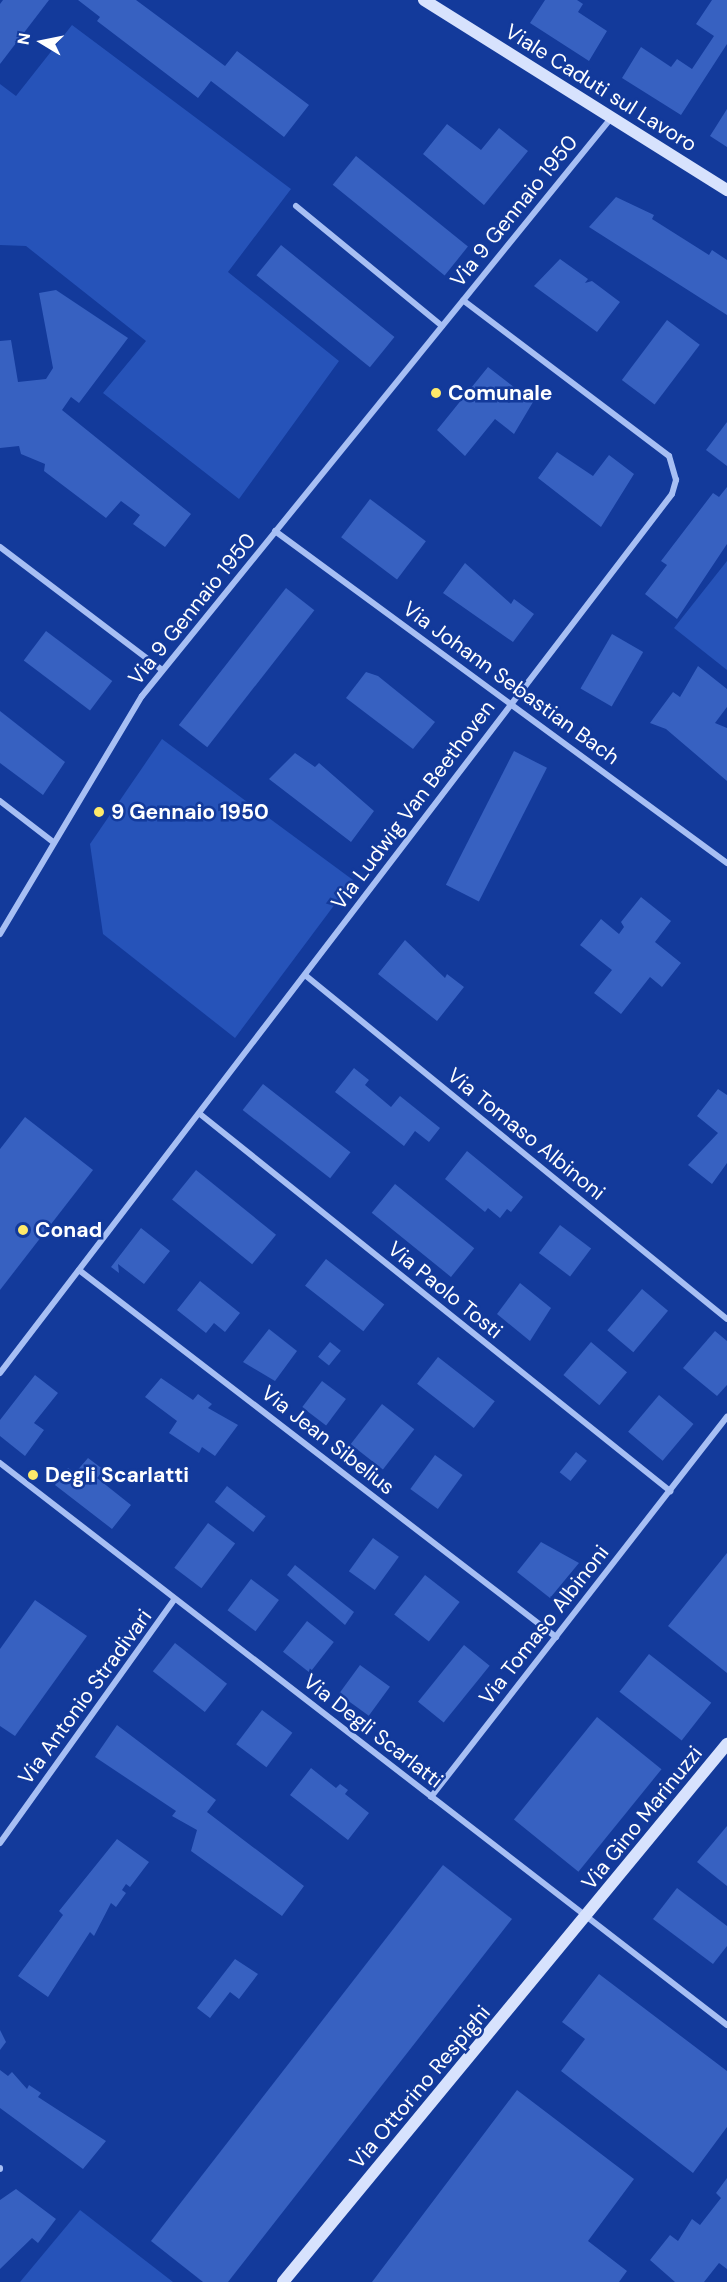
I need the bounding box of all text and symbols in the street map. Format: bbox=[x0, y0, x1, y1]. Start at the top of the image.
north arrow bbox=[12, 12, 72, 72]
street label: Viale Caduti sul Lavoro bbox=[501, 19, 701, 157]
text: N bbox=[12, 31, 35, 46]
street label: Via 9 Gennaio 1950 bbox=[445, 130, 583, 292]
place label: Comunale bbox=[448, 380, 553, 406]
marker: Comunale bbox=[429, 386, 443, 400]
street label: Via 9 Gennaio 1950 bbox=[123, 528, 261, 690]
street label: Via Johann Sebastian Bach bbox=[398, 596, 624, 770]
street label: Via Ludwig Van Beethoven bbox=[326, 695, 500, 915]
place label: 9 Gennaio 1950 bbox=[111, 799, 269, 825]
marker: 9 Gennaio 1950 bbox=[92, 805, 106, 819]
street label: Via Tomaso Albinoni bbox=[442, 1063, 610, 1205]
place label: Conad bbox=[35, 1217, 102, 1243]
marker: Conad bbox=[16, 1223, 30, 1237]
street label: Via Paolo Tosti bbox=[383, 1236, 507, 1344]
street label: Via Jean Sibelius bbox=[256, 1380, 400, 1500]
place label: Degli Scarlatti bbox=[45, 1462, 189, 1488]
marker: Degli Scarlatti bbox=[26, 1468, 40, 1482]
street label: Via Tomaso Albinoni bbox=[474, 1540, 614, 1710]
street label: Via Antonio Stradivari bbox=[13, 1605, 157, 1789]
street label: Via Degli Scarlatti bbox=[298, 1669, 448, 1793]
street label: Via Gino Marinuzzi bbox=[576, 1741, 708, 1895]
street label: Via Ottorino Respighi bbox=[344, 2000, 496, 2174]

